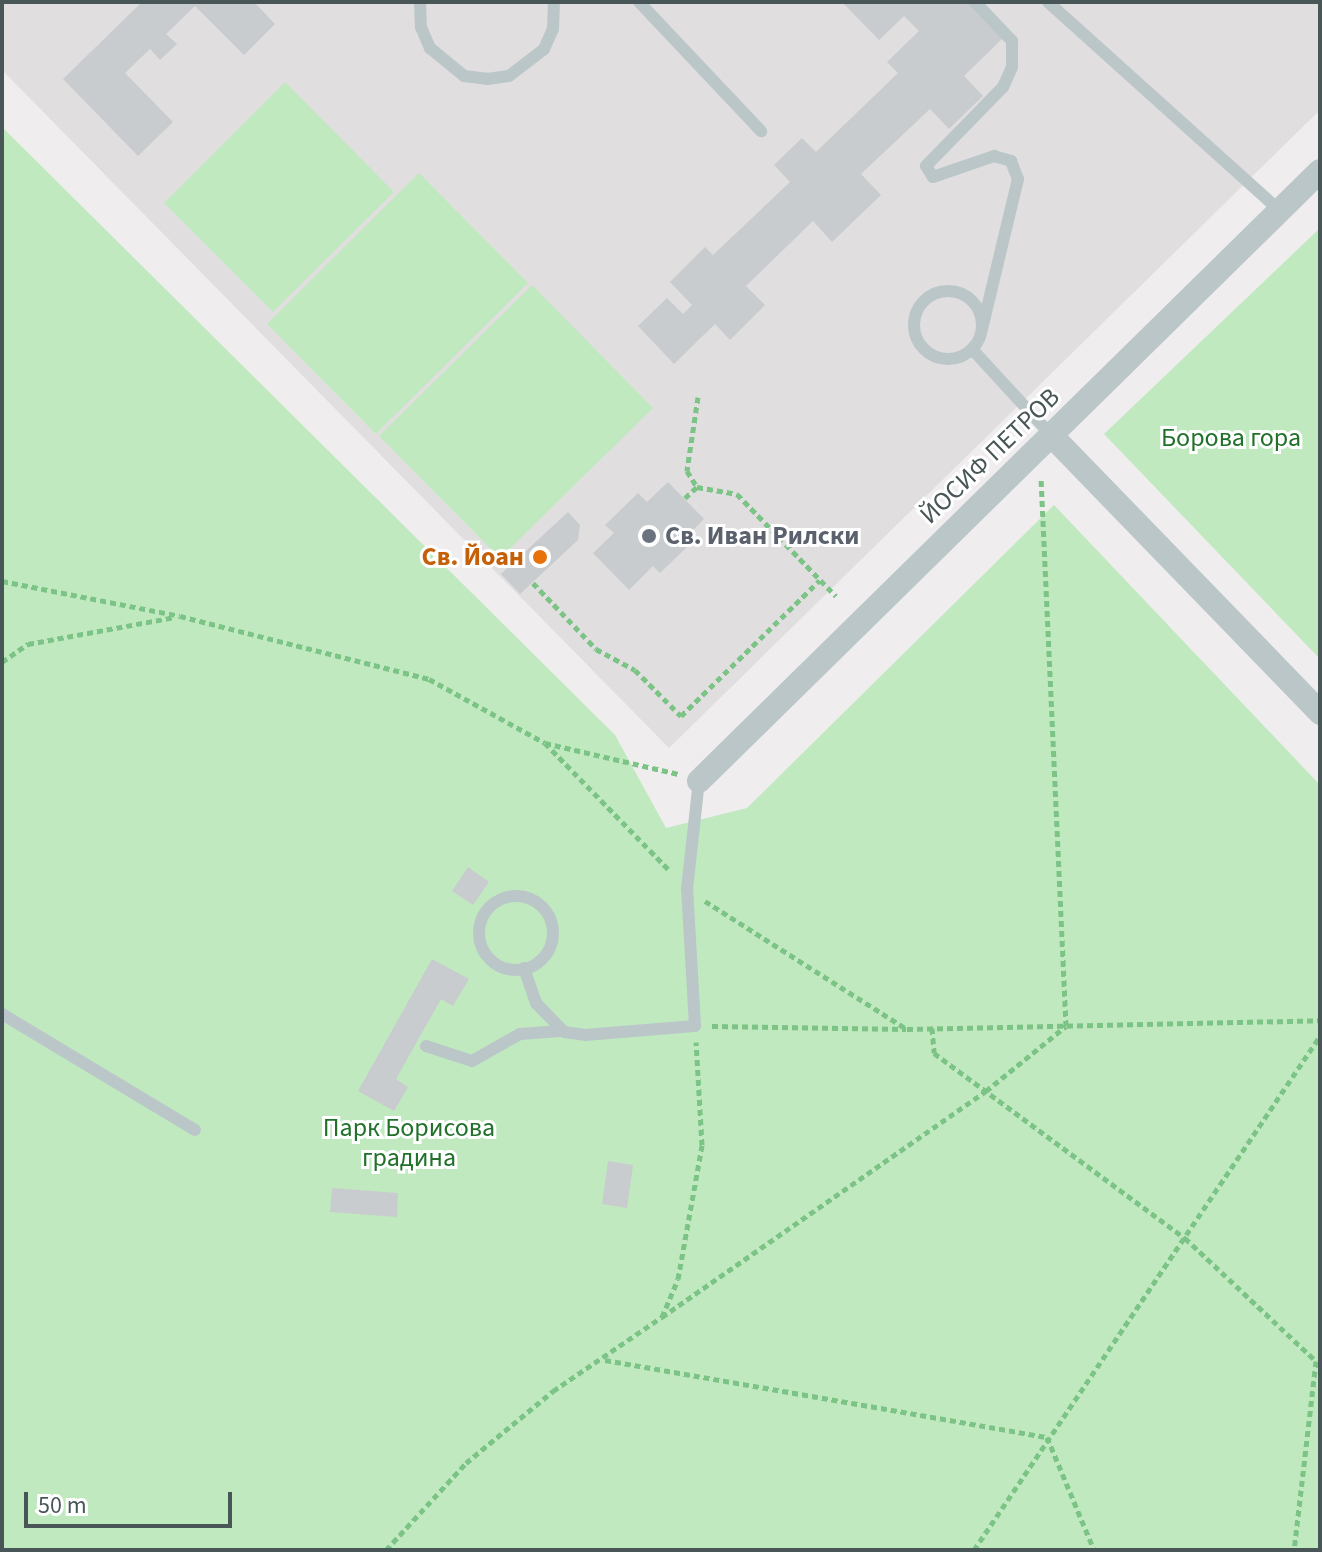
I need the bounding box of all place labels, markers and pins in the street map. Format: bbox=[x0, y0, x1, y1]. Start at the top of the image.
place label: Св. Иван Рилски bbox=[665, 520, 859, 552]
marker: Св. Иван Рилски bbox=[640, 527, 658, 545]
place label: Св. Йоан bbox=[422, 541, 524, 573]
marker: Св. Йоан bbox=[531, 548, 549, 566]

